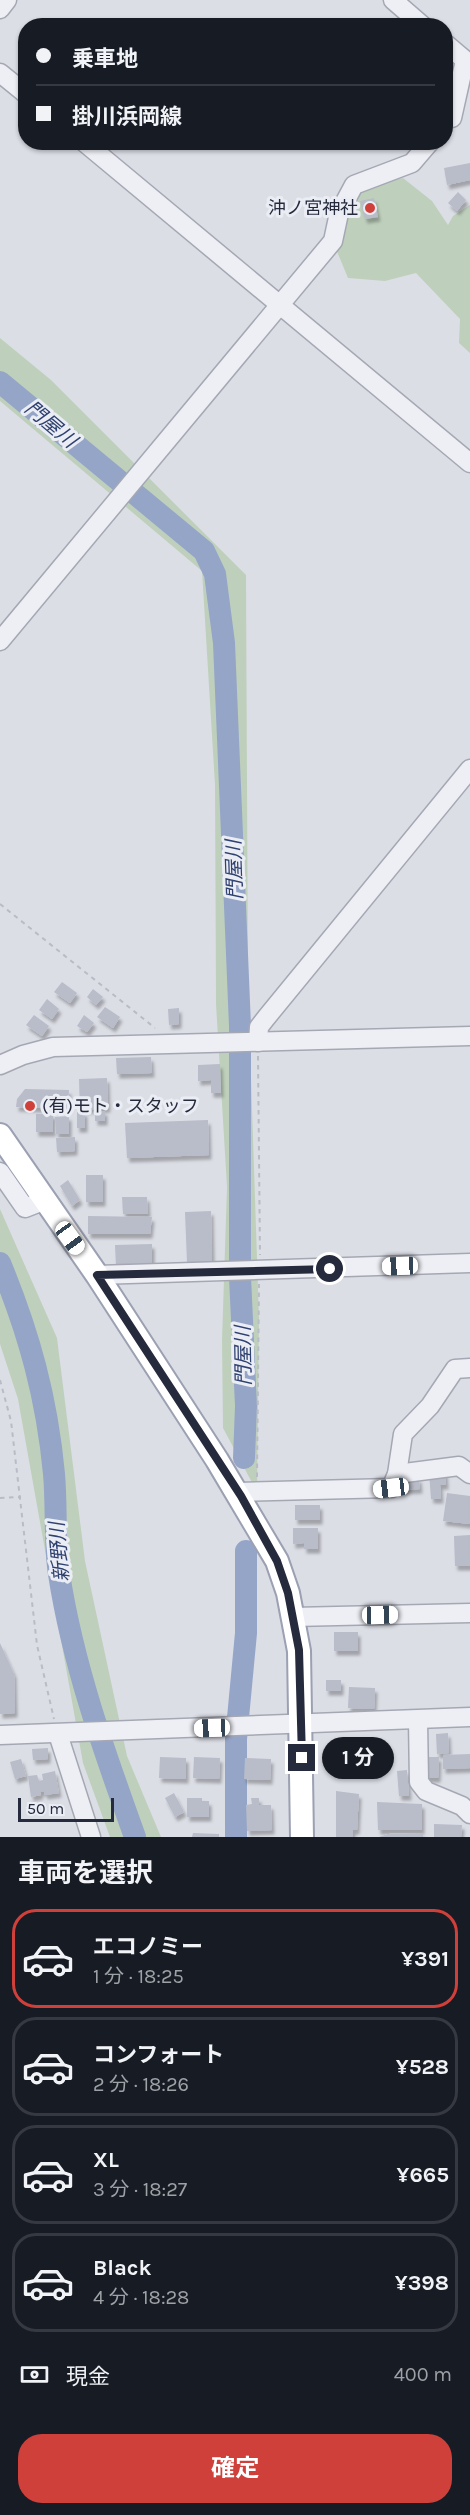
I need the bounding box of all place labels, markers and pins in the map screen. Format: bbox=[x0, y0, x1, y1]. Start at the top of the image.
place label: 沖ノ宮神社 bbox=[268, 197, 358, 219]
marker: 沖ノ宮神社 bbox=[363, 201, 377, 215]
place label: (有)モト・スタッフ bbox=[42, 1095, 199, 1117]
marker: (有)モト・スタッフ bbox=[23, 1099, 37, 1113]

